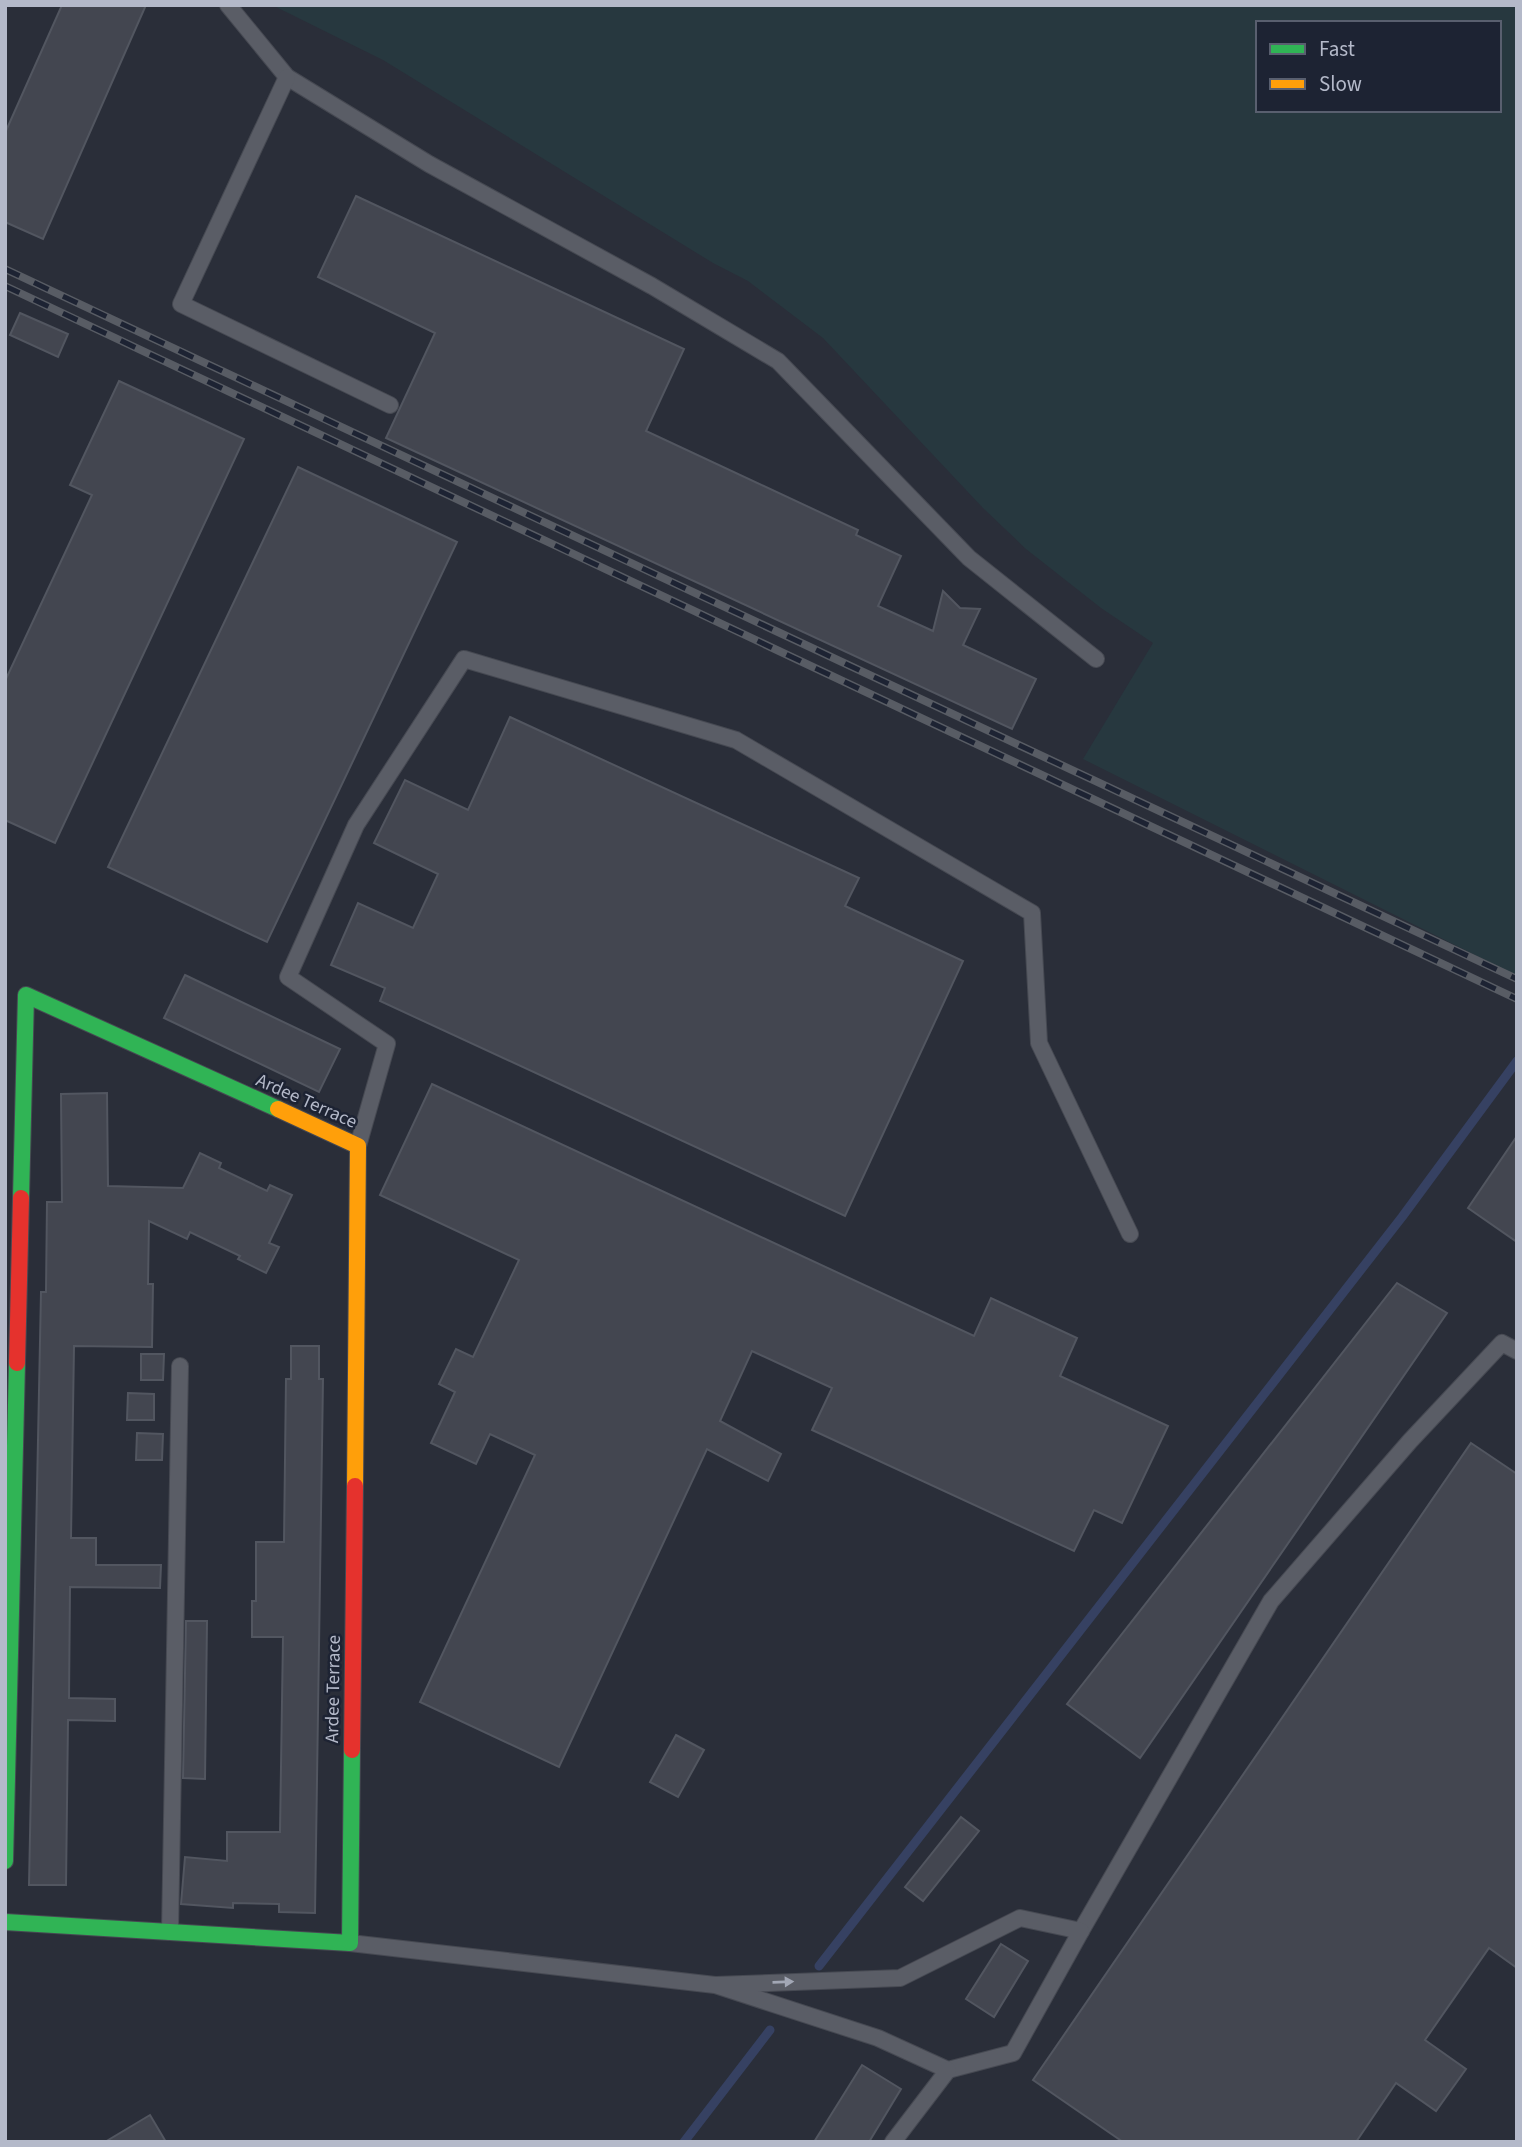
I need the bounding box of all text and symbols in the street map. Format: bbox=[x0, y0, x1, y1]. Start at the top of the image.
legend bbox=[1256, 21, 1501, 112]
text: Fast bbox=[1319, 34, 1355, 64]
text: Slow bbox=[1319, 69, 1362, 99]
street label: Ardee Terrace bbox=[251, 1067, 361, 1136]
street label: Ardee Terrace bbox=[319, 1635, 348, 1743]
one-way arrow bbox=[772, 1977, 794, 1988]

